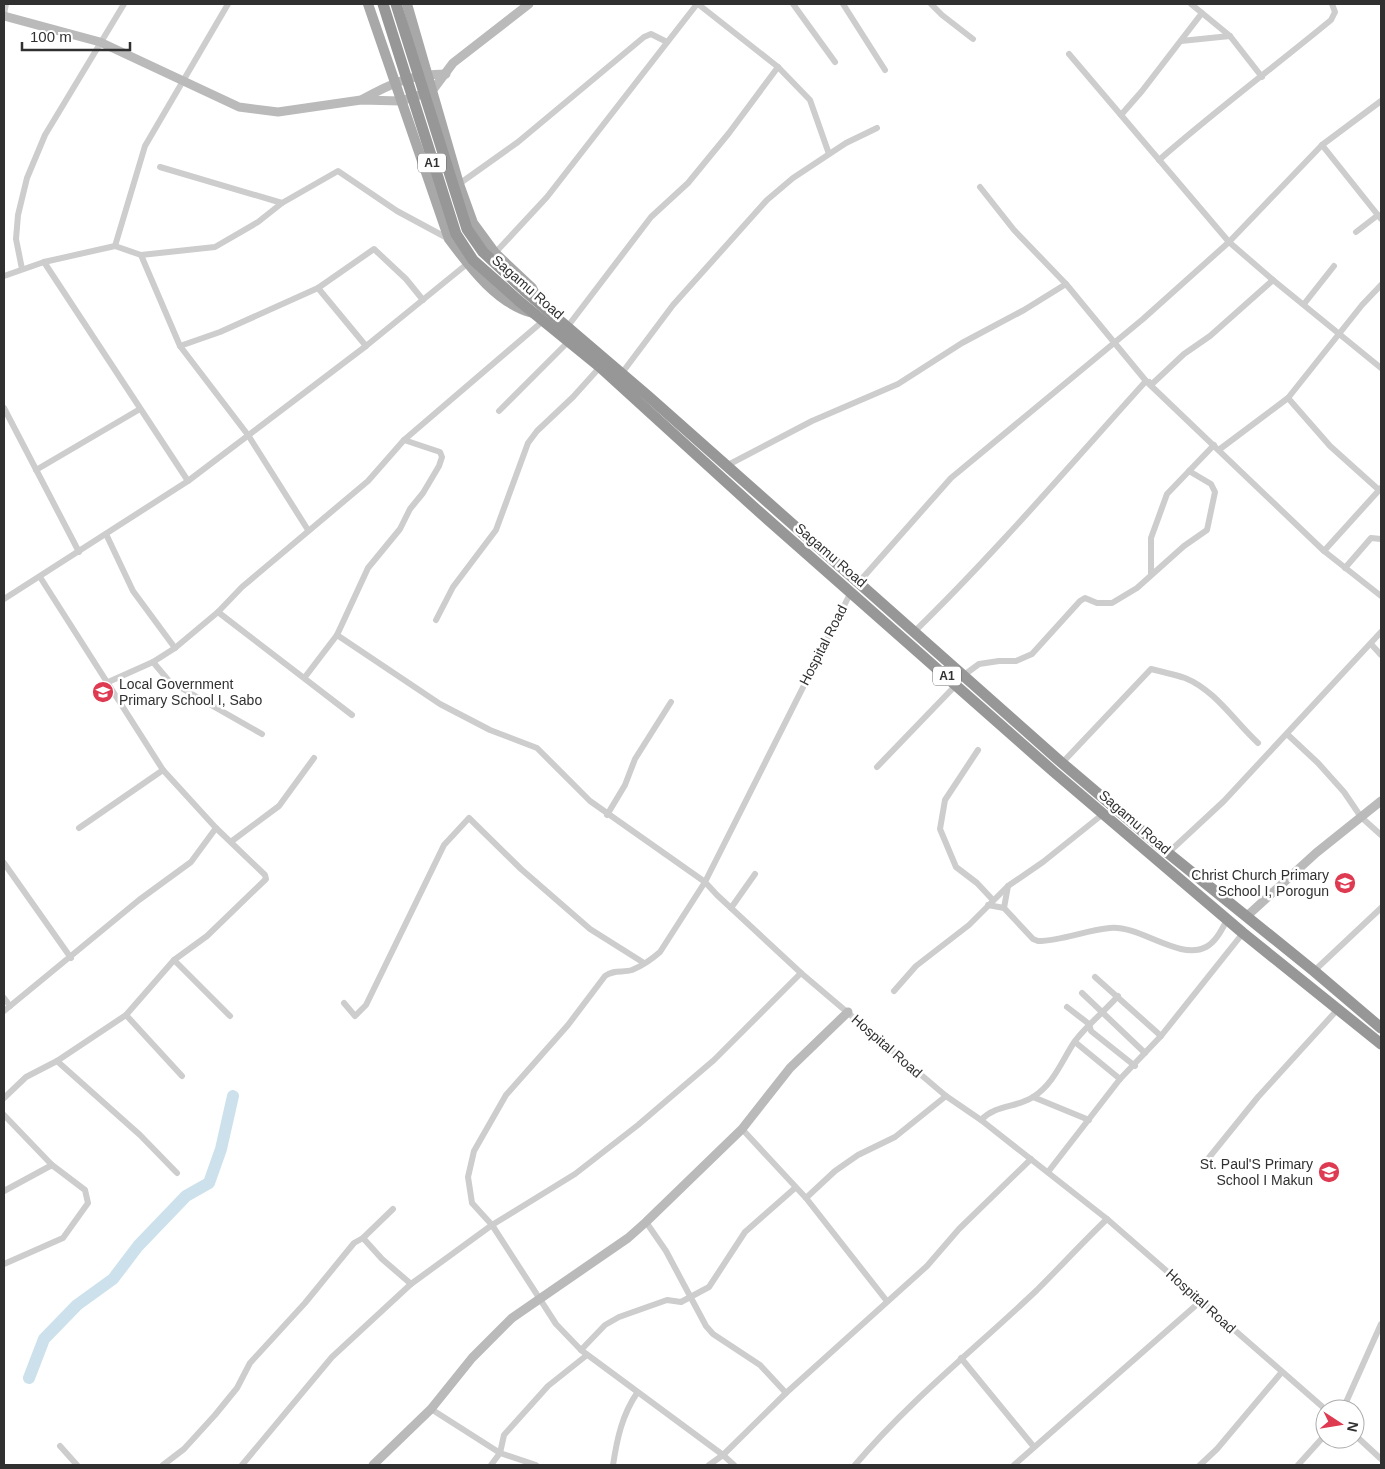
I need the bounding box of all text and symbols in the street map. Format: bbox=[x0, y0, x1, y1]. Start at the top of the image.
scale bar bbox=[22, 20, 130, 52]
text: 100 m bbox=[30, 28, 72, 45]
road number: A1 bbox=[418, 154, 446, 172]
street label: Sagamu Road bbox=[489, 252, 567, 322]
street label: Sagamu Road bbox=[792, 520, 870, 590]
street label: Hospital Road bbox=[796, 602, 850, 688]
road number: A1 bbox=[933, 666, 961, 686]
place label: Local Government Primary School I, Sabo bbox=[119, 676, 262, 708]
school or university icon: Local Government Primary School I, Sabo bbox=[91, 680, 115, 704]
street label: Sagamu Road bbox=[1096, 787, 1174, 857]
place label: Christ Church Primary School I, Porogun bbox=[1191, 867, 1329, 899]
school or university icon: Christ Church Primary School I, Porogun bbox=[1333, 871, 1357, 895]
street label: Hospital Road bbox=[849, 1011, 925, 1081]
place label: St. Paul'S Primary School I Makun bbox=[1200, 1156, 1313, 1188]
school or university icon: St. Paul'S Primary School I Makun bbox=[1317, 1160, 1341, 1184]
street label: Hospital Road bbox=[1163, 1266, 1239, 1336]
north arrow bbox=[1315, 1399, 1365, 1449]
text: N bbox=[1344, 1420, 1362, 1433]

